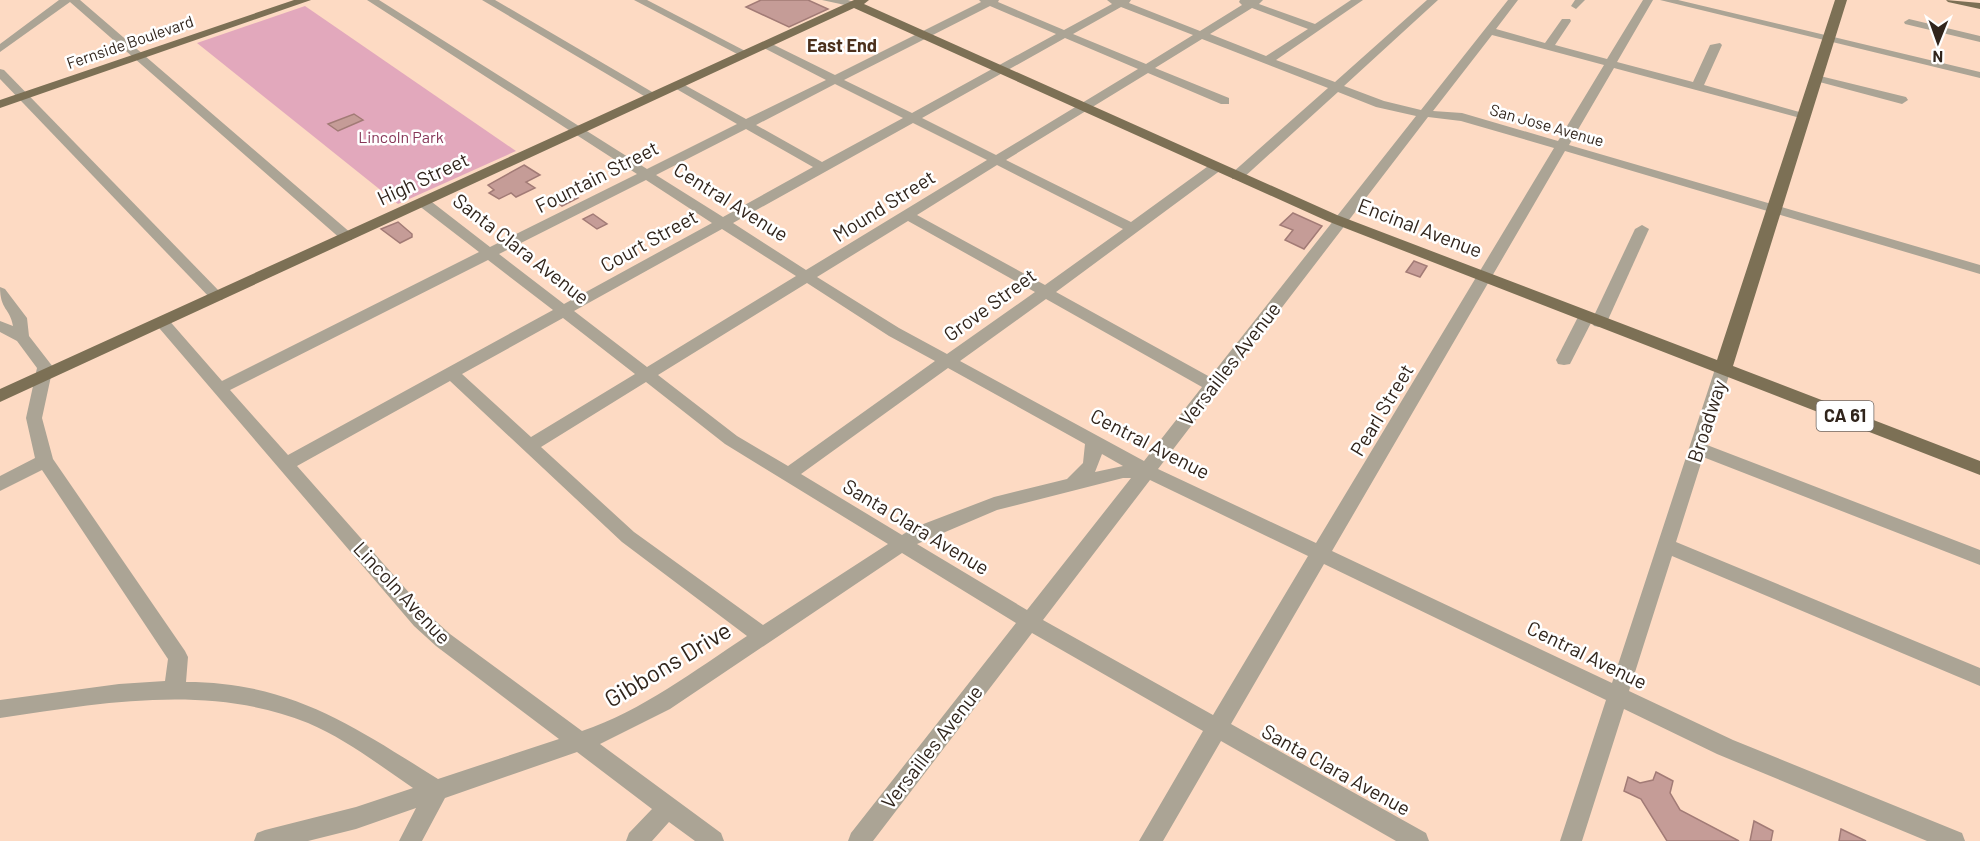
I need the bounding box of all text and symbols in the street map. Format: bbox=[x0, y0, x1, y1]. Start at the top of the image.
street label: Fernside Boulevard bbox=[64, 11, 196, 72]
north arrow bbox=[1908, 12, 1968, 72]
district label: East End bbox=[807, 34, 877, 56]
text: N bbox=[1932, 48, 1943, 67]
street label: San Jose Avenue bbox=[1488, 99, 1606, 150]
park label: Lincoln Park bbox=[358, 127, 444, 146]
street label: Fountain Street bbox=[531, 135, 662, 217]
street label: High Street bbox=[373, 146, 472, 210]
street label: Central Avenue bbox=[670, 156, 793, 246]
street label: Mound Street bbox=[828, 164, 939, 246]
street label: Santa Clara Avenue bbox=[449, 188, 594, 309]
street label: Encinal Avenue bbox=[1355, 192, 1486, 262]
street label: Court Street bbox=[596, 204, 701, 277]
street label: Grove Street bbox=[939, 263, 1040, 346]
street label: Versailles Avenue bbox=[1173, 297, 1285, 430]
street label: Pearl Street bbox=[1344, 359, 1418, 460]
street label: Broadway bbox=[1681, 376, 1731, 465]
road number: CA 61 bbox=[1816, 401, 1874, 431]
street label: Central Avenue bbox=[1087, 403, 1214, 483]
street label: Santa Clara Avenue bbox=[839, 473, 994, 579]
street label: Lincoln Avenue bbox=[349, 536, 456, 649]
street label: Gibbons Drive bbox=[599, 615, 736, 713]
street label: Central Avenue bbox=[1524, 615, 1651, 693]
street label: Versailles Avenue bbox=[875, 680, 987, 813]
street label: Santa Clara Avenue bbox=[1258, 718, 1415, 820]

